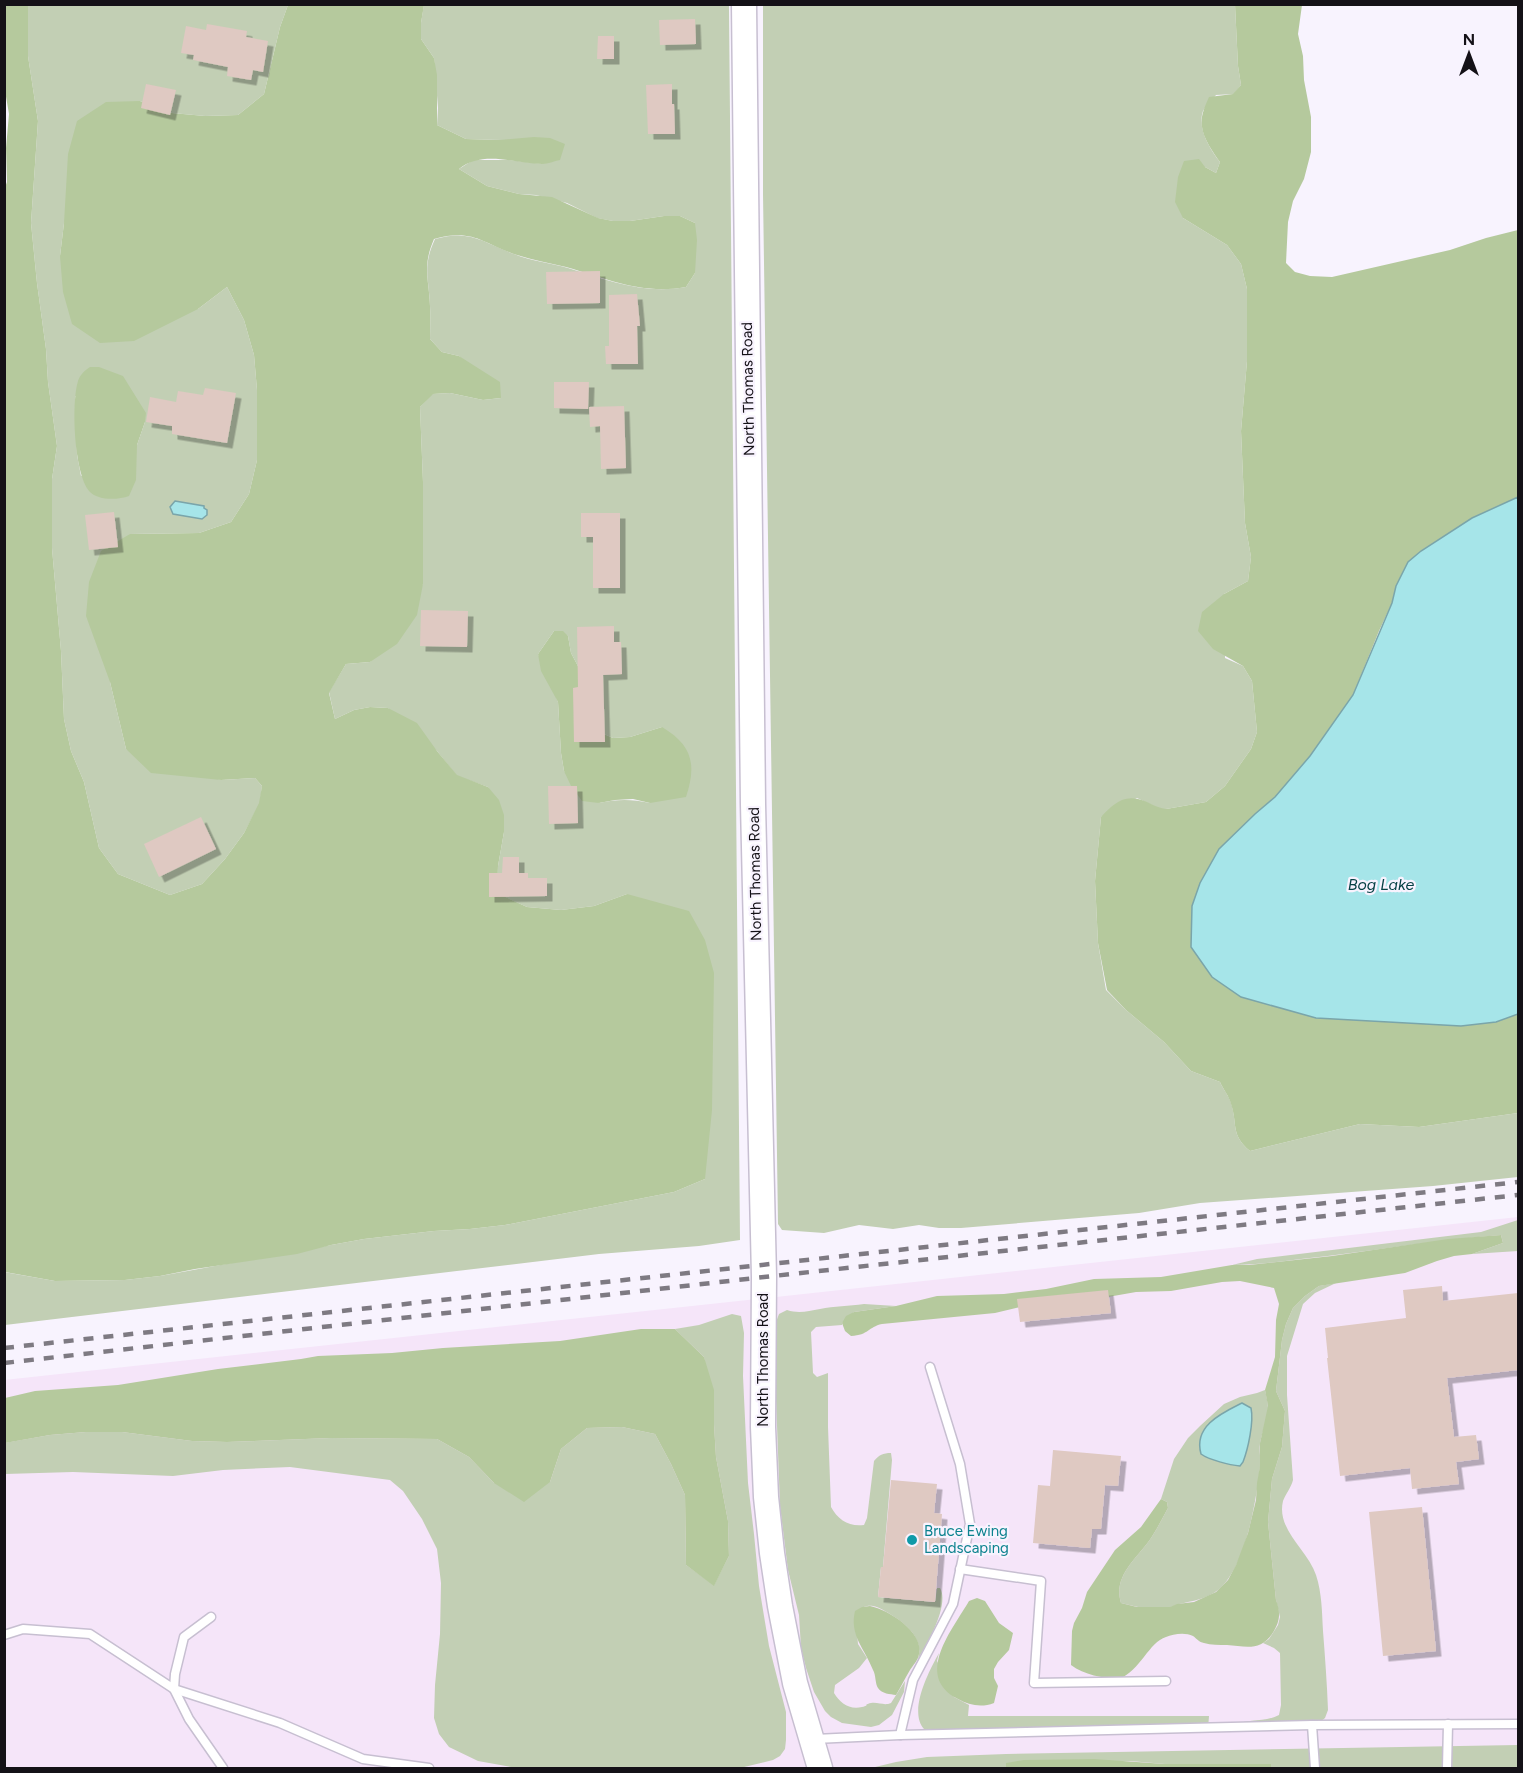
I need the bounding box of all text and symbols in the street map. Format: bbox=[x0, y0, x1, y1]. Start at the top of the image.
north arrow bbox=[1439, 24, 1499, 84]
text: N bbox=[1463, 30, 1475, 49]
street label: North Thomas Road bbox=[738, 322, 758, 456]
street label: North Thomas Road bbox=[745, 807, 765, 941]
water label: Bog Lake bbox=[1348, 875, 1414, 894]
street label: North Thomas Road bbox=[754, 1293, 772, 1427]
place label: Bruce Ewing Landscaping bbox=[924, 1522, 1009, 1557]
marker: Bruce Ewing Landscaping bbox=[905, 1533, 919, 1547]

